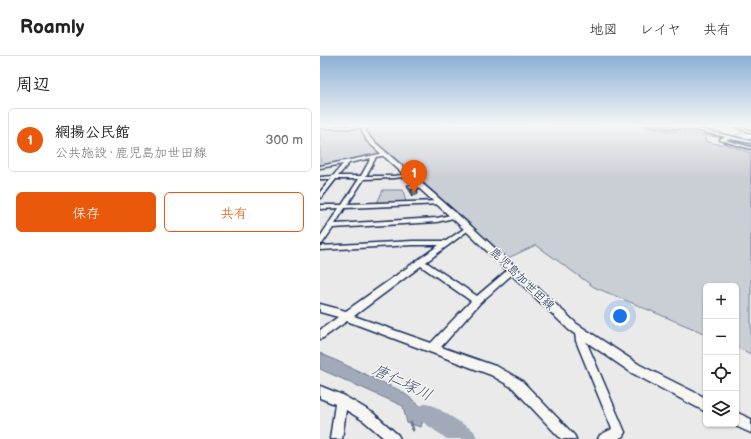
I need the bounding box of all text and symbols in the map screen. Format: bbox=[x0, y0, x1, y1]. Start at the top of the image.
text: Roamly bbox=[20, 16, 84, 39]
text: 地図 bbox=[590, 21, 618, 38]
text: レイヤ bbox=[640, 21, 681, 38]
text: 共有 bbox=[703, 21, 731, 38]
text: 周辺 bbox=[16, 75, 50, 95]
text: 網揚公民館 bbox=[55, 123, 130, 142]
text: 1 bbox=[27, 132, 33, 148]
text: 300 m bbox=[265, 132, 303, 148]
text: 公共施設 · 鹿児島加世田線 bbox=[55, 145, 206, 161]
pin: 1 bbox=[401, 160, 427, 193]
button: 保存 bbox=[16, 192, 156, 232]
button: 共有 bbox=[164, 192, 304, 232]
street label: 鹿児島加世田線 bbox=[487, 244, 557, 314]
map controls bbox=[703, 283, 739, 427]
button: + bbox=[703, 283, 739, 319]
your location bbox=[610, 306, 630, 326]
button: − bbox=[703, 319, 739, 355]
button: locate bbox=[703, 355, 739, 391]
water label: 唐仁塚川 bbox=[369, 360, 435, 406]
button: layers bbox=[703, 391, 739, 427]

